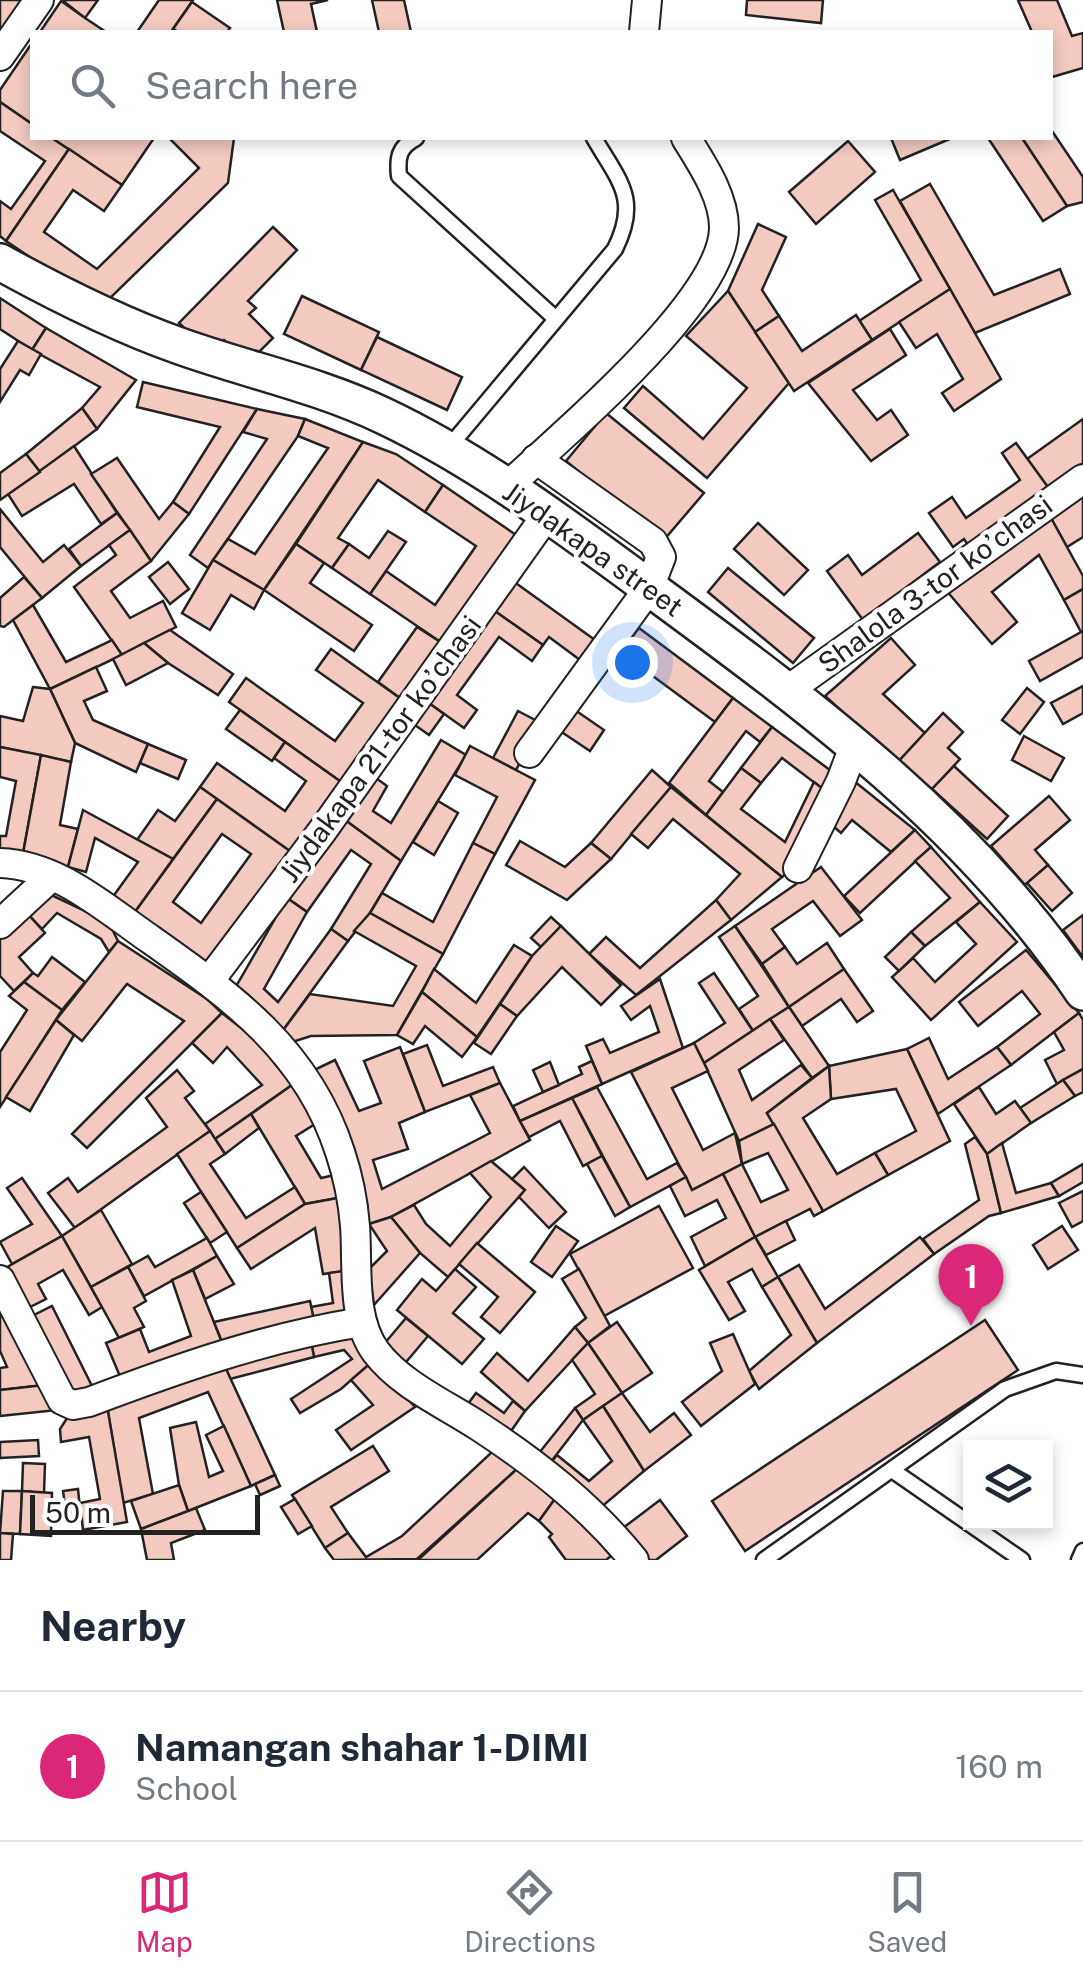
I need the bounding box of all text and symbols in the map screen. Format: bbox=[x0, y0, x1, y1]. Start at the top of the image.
search box bbox=[30, 30, 1053, 140]
icon: search bbox=[65, 58, 120, 113]
text: Search here bbox=[145, 63, 358, 108]
street label: Jiydakapa street bbox=[497, 474, 689, 623]
street label: Shalola 3-tor koʼchasi bbox=[811, 488, 1058, 680]
street label: Jiydakapa 21-tor koʼchasi bbox=[272, 609, 487, 888]
your location bbox=[607, 637, 658, 688]
pin: 1 bbox=[938, 1244, 1004, 1326]
map controls bbox=[963, 1440, 1053, 1530]
button: layers bbox=[963, 1440, 1053, 1530]
scale bar bbox=[30, 1490, 260, 1534]
text: 50 m bbox=[45, 1496, 111, 1529]
text: Nearby bbox=[40, 1601, 186, 1650]
text: Namangan shahar 1-DIMI bbox=[135, 1725, 589, 1770]
text: 1 bbox=[66, 1748, 79, 1785]
text: 160 m bbox=[955, 1748, 1043, 1785]
text: School bbox=[135, 1770, 238, 1807]
tab: Map bbox=[136, 1865, 193, 1958]
tab: Directions bbox=[464, 1865, 596, 1958]
tab: Saved bbox=[867, 1865, 947, 1958]

